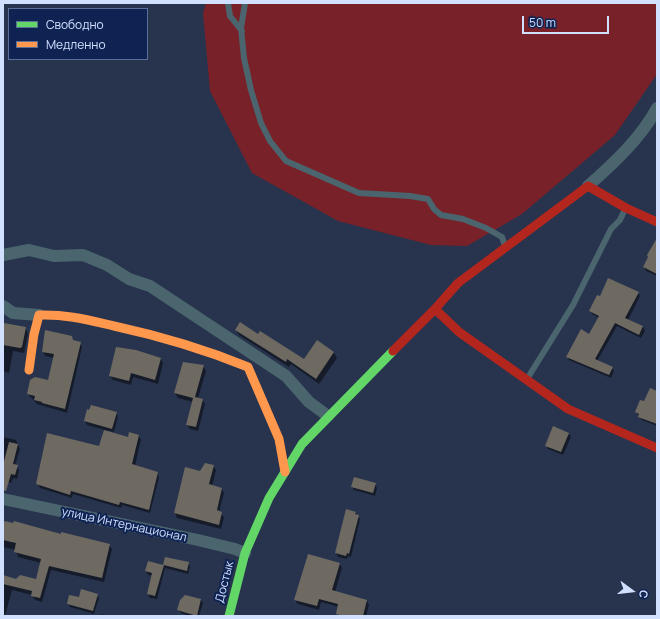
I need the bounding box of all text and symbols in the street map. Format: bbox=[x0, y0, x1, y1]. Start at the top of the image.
legend bbox=[8, 8, 148, 60]
scale bar bbox=[524, 8, 611, 34]
text: 50 m bbox=[529, 14, 556, 31]
text: Свободно bbox=[46, 16, 104, 33]
text: Медленно bbox=[46, 36, 106, 53]
street label: улица Интернационал bbox=[60, 505, 188, 545]
street label: Достык bbox=[213, 560, 237, 604]
north arrow bbox=[612, 571, 652, 611]
text: С bbox=[636, 588, 652, 600]

